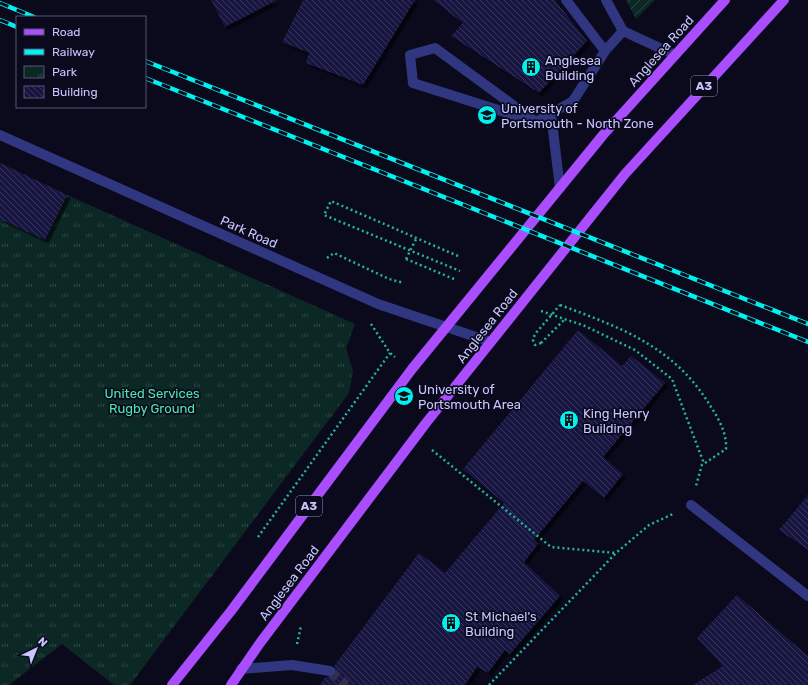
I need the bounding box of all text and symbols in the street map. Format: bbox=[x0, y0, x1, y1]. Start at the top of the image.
street label: Anglesea Road bbox=[625, 13, 697, 90]
legend bbox=[16, 16, 146, 108]
text: Road bbox=[52, 25, 80, 39]
text: Railway bbox=[52, 45, 95, 59]
place label: Anglesea Building bbox=[545, 53, 601, 84]
building icon: Anglesea Building bbox=[520, 56, 542, 78]
text: Park bbox=[52, 65, 78, 79]
road number: A3 bbox=[691, 76, 717, 96]
text: Building bbox=[52, 85, 98, 99]
place label: University of Portsmouth - North Zone bbox=[501, 101, 654, 131]
school or university icon: University of Portsmouth - North Zone bbox=[476, 104, 498, 126]
street label: Park Road bbox=[218, 213, 280, 251]
street label: Anglesea Road bbox=[453, 286, 521, 367]
place label: University of Portsmouth Area bbox=[418, 382, 521, 412]
school or university icon: University of Portsmouth Area bbox=[393, 385, 415, 407]
park label: United Services Rugby Ground bbox=[104, 386, 200, 417]
place label: King Henry Building bbox=[583, 406, 649, 437]
building icon: King Henry Building bbox=[558, 409, 580, 431]
road number: A3 bbox=[296, 496, 322, 516]
street label: Anglesea Road bbox=[256, 543, 323, 624]
place label: St Michael's Building bbox=[465, 609, 537, 640]
building icon: St Michael's Building bbox=[440, 612, 462, 634]
north arrow bbox=[16, 629, 56, 669]
text: N bbox=[35, 635, 50, 650]

